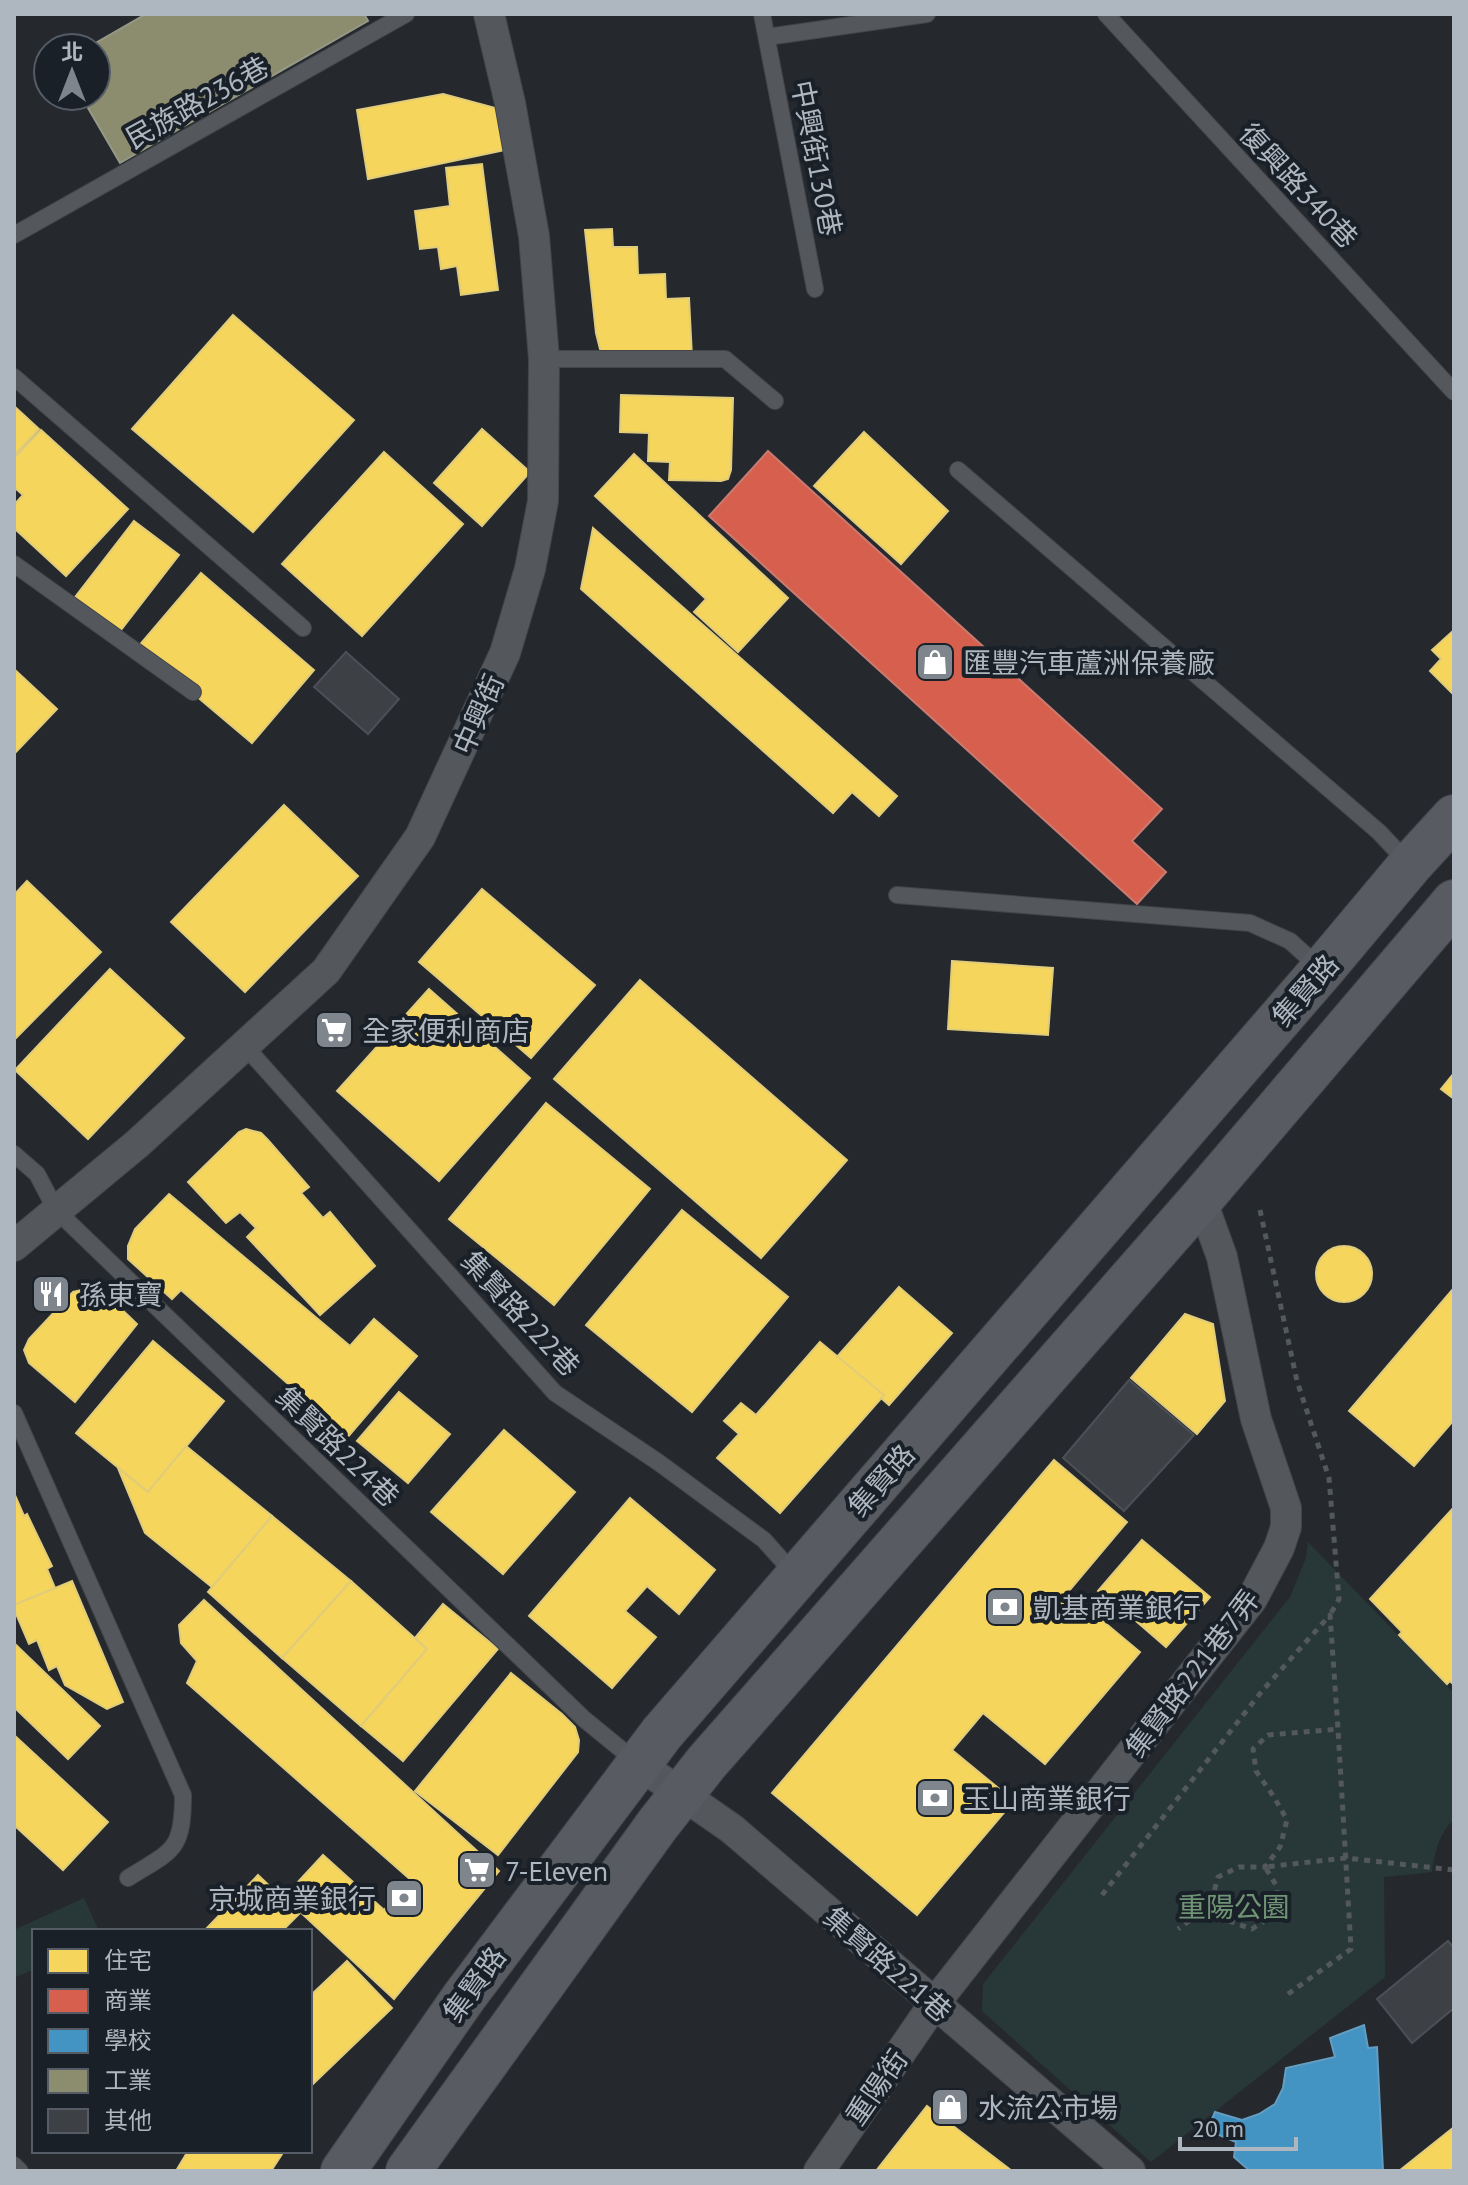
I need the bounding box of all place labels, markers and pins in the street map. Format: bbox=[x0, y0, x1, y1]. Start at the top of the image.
shop icon: 匯豐汽車蘆洲保養廠 bbox=[914, 641, 956, 683]
place label: 匯豐汽車蘆洲保養廠 bbox=[963, 644, 1215, 681]
supermarket icon: 全家便利商店 bbox=[313, 1009, 355, 1051]
place label: 全家便利商店 bbox=[362, 1012, 530, 1049]
restaurant icon: 孫東寶 bbox=[30, 1273, 72, 1315]
place label: 孫東寶 bbox=[79, 1276, 163, 1313]
bank icon: 凱基商業銀行 bbox=[984, 1586, 1026, 1628]
place label: 凱基商業銀行 bbox=[1033, 1589, 1201, 1626]
bank icon: 玉山商業銀行 bbox=[914, 1777, 956, 1819]
place label: 玉山商業銀行 bbox=[963, 1780, 1131, 1817]
supermarket icon: 7-Eleven bbox=[456, 1849, 498, 1891]
place label: 7-Eleven bbox=[505, 1852, 608, 1889]
bank icon: 京城商業銀行 bbox=[383, 1877, 425, 1919]
place label: 京城商業銀行 bbox=[208, 1880, 376, 1917]
shop icon: 水流公市場 bbox=[929, 2086, 971, 2128]
place label: 水流公市場 bbox=[978, 2089, 1118, 2126]

